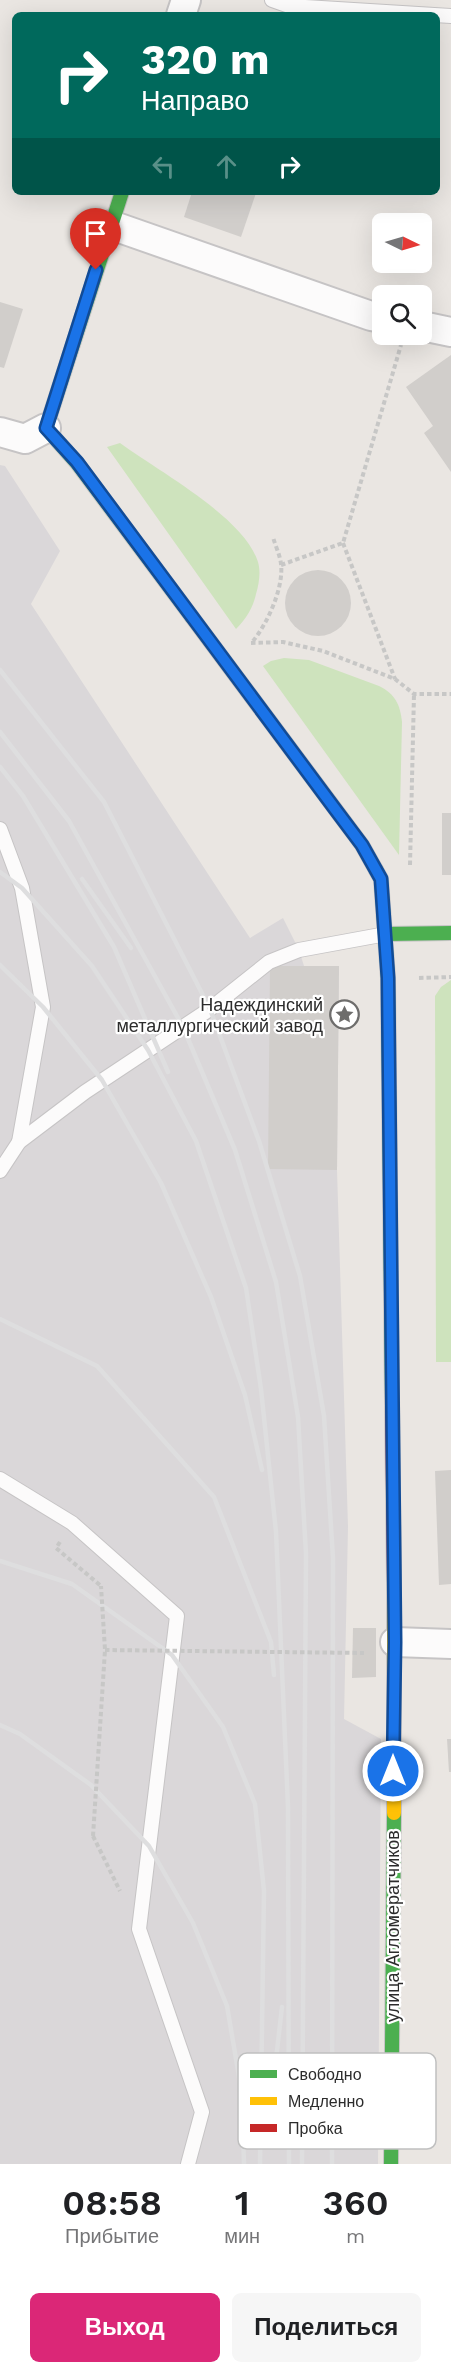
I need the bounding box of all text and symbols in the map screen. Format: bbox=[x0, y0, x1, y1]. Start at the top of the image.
text: 320 m bbox=[141, 35, 270, 84]
icon: right bbox=[42, 36, 120, 114]
text: Направо bbox=[141, 85, 249, 117]
icon: left bbox=[147, 150, 180, 183]
icon: ahead bbox=[210, 150, 243, 183]
icon: right bbox=[273, 150, 306, 183]
pin bbox=[70, 208, 121, 270]
north arrow bbox=[372, 213, 432, 273]
map controls bbox=[372, 213, 432, 345]
icon: arrive bbox=[79, 217, 112, 250]
button: search bbox=[372, 285, 432, 345]
place label: Надеждинский металлургический завод bbox=[116, 994, 323, 1036]
place icon: Надеждинский металлургический завод bbox=[328, 999, 360, 1031]
position arrow bbox=[361, 1739, 425, 1803]
street label: улица Агломератчиков bbox=[382, 1830, 403, 2022]
legend bbox=[238, 2053, 436, 2149]
text: Свободно bbox=[288, 2065, 362, 2084]
text: Медленно bbox=[288, 2092, 364, 2111]
text: Пробка bbox=[288, 2119, 343, 2138]
text: 08:58 bbox=[62, 2182, 162, 2224]
text: 1 bbox=[235, 2182, 250, 2224]
text: 360 bbox=[322, 2182, 389, 2224]
text: Прибытие bbox=[65, 2224, 159, 2248]
text: мин bbox=[224, 2224, 260, 2248]
text: m bbox=[346, 2224, 365, 2248]
button: Выход bbox=[30, 2293, 220, 2362]
button: Поделиться bbox=[232, 2293, 421, 2362]

